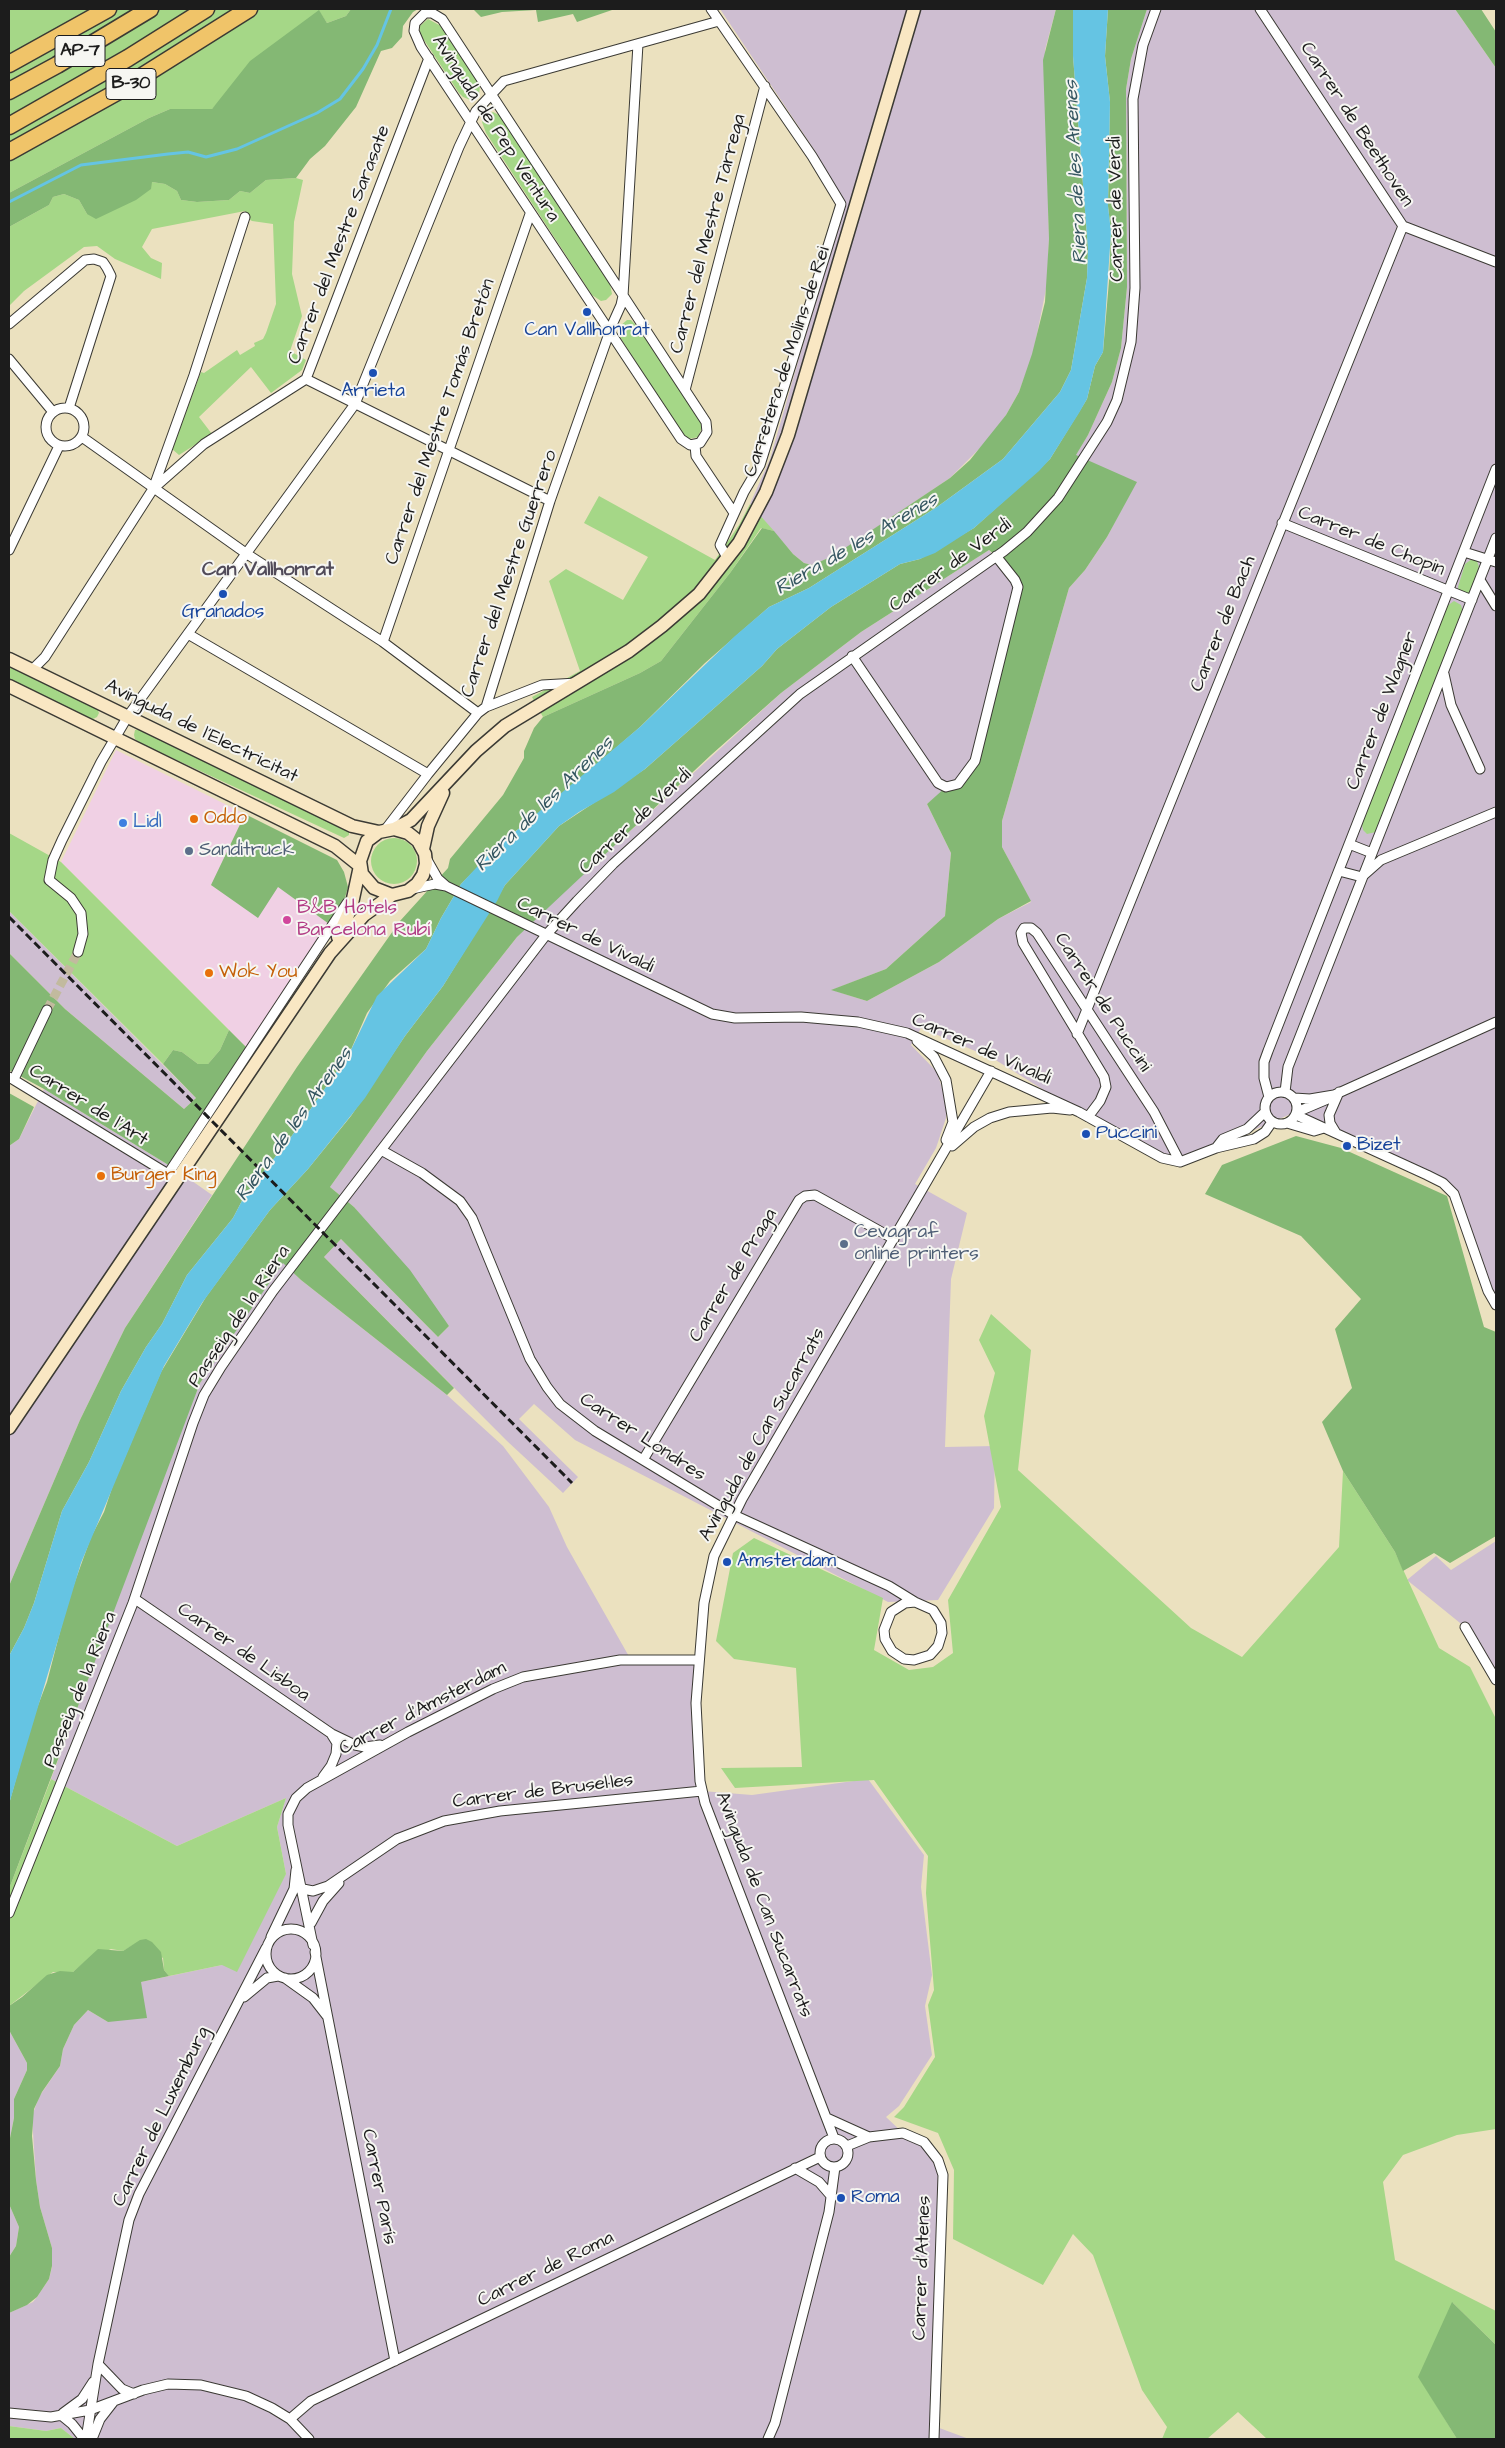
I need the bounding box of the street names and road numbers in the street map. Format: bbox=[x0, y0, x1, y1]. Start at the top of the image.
street label: Avinguda de Pep Ventura bbox=[426, 31, 564, 227]
road number: AP-7 bbox=[55, 36, 105, 66]
street label: Carrer de Beethoven bbox=[1294, 38, 1418, 212]
road number: B-30 bbox=[106, 68, 156, 100]
street label: Carrer del Mestre Tàrrega bbox=[666, 112, 752, 356]
street label: Carrer del Mestre Sarasate bbox=[284, 122, 396, 368]
street label: Carrer de Verdi bbox=[1104, 136, 1130, 282]
street label: Carretera de Molins de Rei bbox=[740, 244, 836, 480]
street label: Carrer del Mestre Tomás Bretón bbox=[381, 276, 501, 568]
street label: Carrer del Mestre Guerrero bbox=[457, 447, 563, 701]
street label: Carrer de Chopin bbox=[1294, 502, 1448, 582]
street label: Carrer de Verdi bbox=[885, 514, 1017, 618]
street label: Carrer de Bach bbox=[1186, 553, 1262, 695]
street label: Carrer de Wagner bbox=[1342, 629, 1424, 793]
street label: Avinguda de l'Electricitat bbox=[101, 675, 301, 789]
street label: Carrer de Verdi bbox=[575, 764, 697, 880]
street label: Carrer de Vivaldi bbox=[513, 893, 657, 979]
street label: Carrer de Puccini bbox=[1049, 929, 1155, 1077]
street label: Carrer de Vivaldi bbox=[908, 1009, 1054, 1091]
street label: Carrer de l'Art bbox=[24, 1060, 152, 1152]
street label: Carrer de Praga bbox=[685, 1205, 783, 1347]
street label: Passeig de la Riera bbox=[184, 1242, 296, 1392]
street label: Avinguda de Can Sucarrats bbox=[695, 1324, 831, 1546]
street label: Carrer Londres bbox=[575, 1389, 709, 1487]
street label: Carrer de Lisboa bbox=[172, 1599, 314, 1707]
street label: Passeig de la Riera bbox=[39, 1609, 123, 1771]
street label: Carrer d'Amsterdam bbox=[336, 1657, 510, 1761]
street label: Carrer de Brusel·les bbox=[451, 1770, 635, 1814]
street label: Avinguda de Can Sucarrats bbox=[709, 1789, 817, 2021]
street label: Carrer de Luxemburg bbox=[108, 2023, 216, 2211]
street label: Carrer París bbox=[356, 2127, 400, 2247]
street label: Carrer d'Atenes bbox=[909, 2195, 937, 2341]
street label: Carrer de Roma bbox=[474, 2227, 618, 2313]

